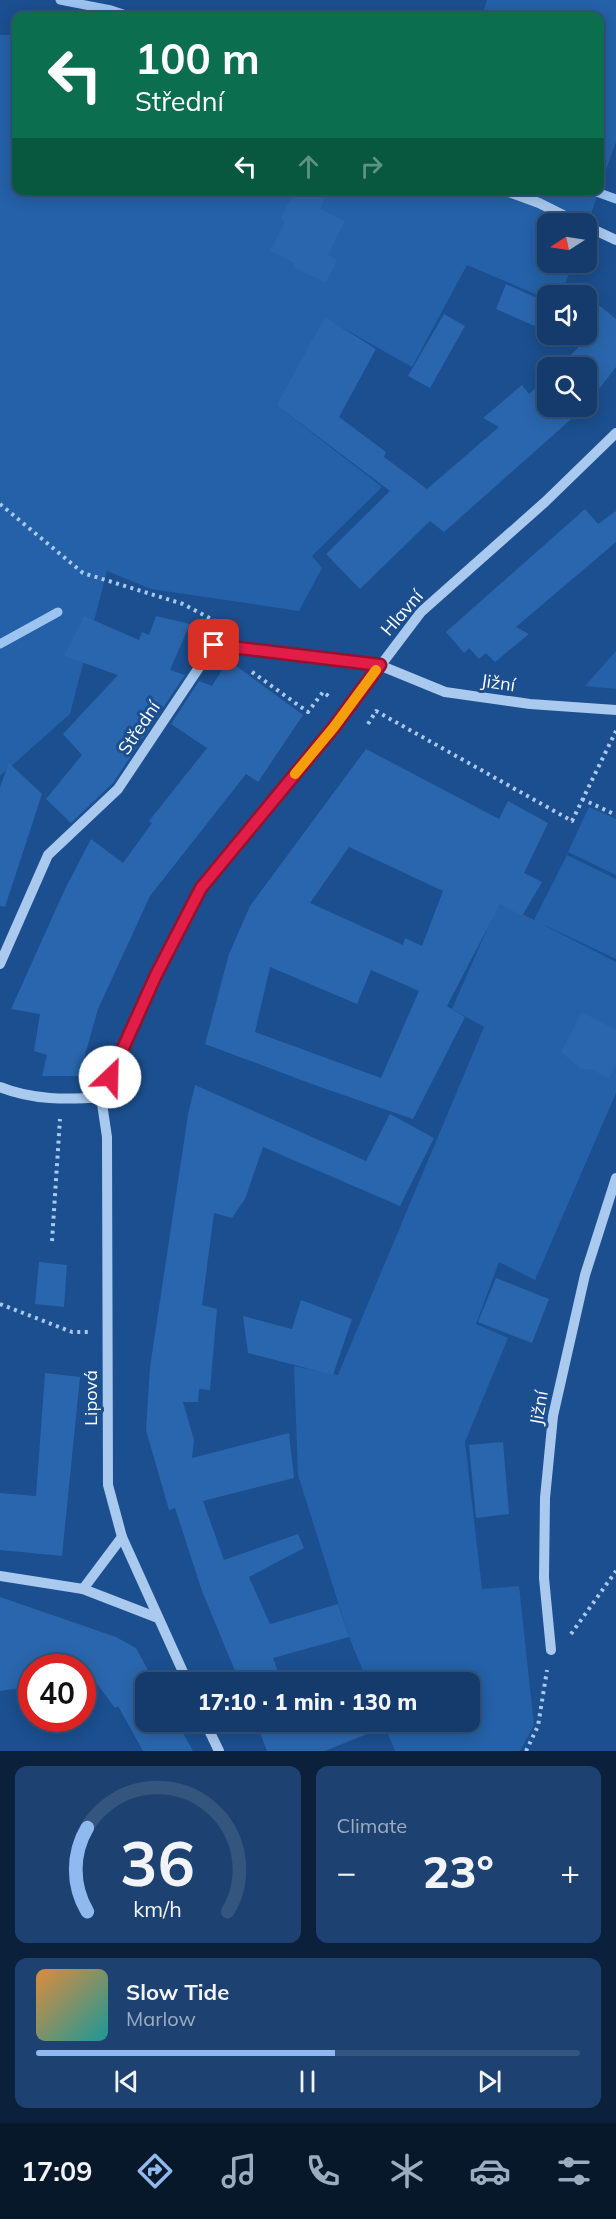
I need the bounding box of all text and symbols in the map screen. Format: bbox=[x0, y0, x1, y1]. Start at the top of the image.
text: 100 m bbox=[135, 32, 260, 85]
icon: left bbox=[36, 36, 114, 114]
text: Střední bbox=[135, 84, 224, 118]
icon: left bbox=[229, 150, 262, 183]
icon: ahead bbox=[292, 150, 325, 183]
icon: right bbox=[355, 150, 388, 183]
north arrow bbox=[537, 213, 597, 273]
map controls bbox=[537, 213, 597, 417]
button: sound bbox=[537, 285, 597, 345]
button: search bbox=[537, 357, 597, 417]
street label: Hlavní bbox=[376, 584, 429, 640]
pin bbox=[188, 619, 239, 670]
icon: arrive bbox=[197, 628, 230, 661]
street label: Jižní bbox=[479, 669, 518, 697]
street label: Střední bbox=[112, 695, 166, 759]
position arrow bbox=[78, 1045, 142, 1109]
street label: Lipová bbox=[79, 1370, 102, 1426]
street label: Jižní bbox=[524, 1387, 553, 1427]
speed limit sign: 40 bbox=[18, 1654, 96, 1732]
text: 17:10 · 1 min · 130 m bbox=[198, 1688, 417, 1716]
text: Climate bbox=[337, 1813, 407, 1838]
text: 36 bbox=[120, 1823, 195, 1902]
text: 23° bbox=[423, 1843, 494, 1899]
text: − bbox=[337, 1851, 356, 1892]
text: + bbox=[560, 1851, 580, 1892]
text: km/h bbox=[133, 1895, 182, 1922]
text: Slow Tide bbox=[126, 1978, 229, 2006]
text: Marlow bbox=[126, 2006, 196, 2031]
icon: previous bbox=[110, 2065, 143, 2098]
icon: pause bbox=[291, 2065, 324, 2098]
icon: next bbox=[473, 2065, 506, 2098]
icon: directions bbox=[134, 2150, 176, 2192]
icon: music bbox=[218, 2150, 260, 2192]
icon: phone bbox=[302, 2150, 344, 2192]
icon: climate bbox=[386, 2150, 428, 2192]
icon: car bbox=[469, 2150, 511, 2192]
icon: filters bbox=[553, 2150, 595, 2192]
text: 17:09 bbox=[21, 2154, 92, 2188]

